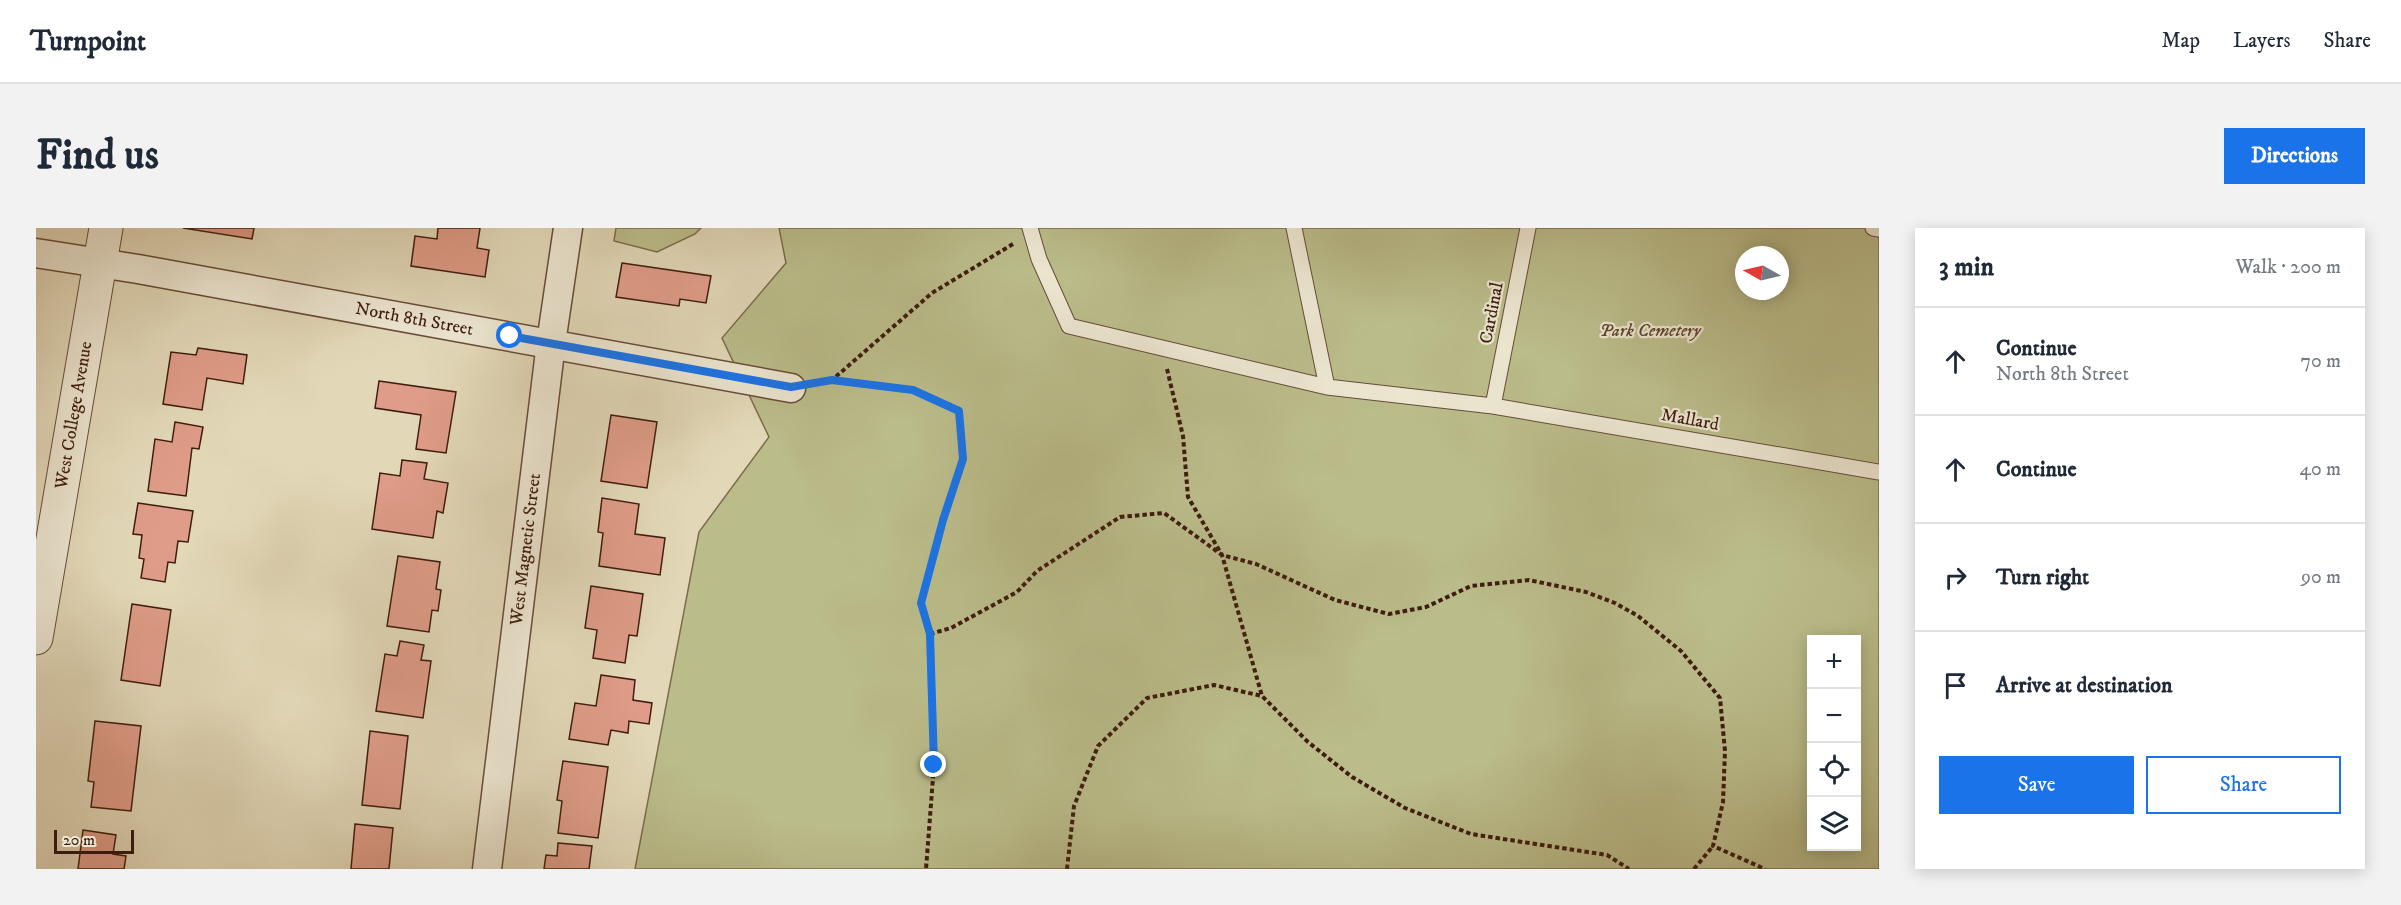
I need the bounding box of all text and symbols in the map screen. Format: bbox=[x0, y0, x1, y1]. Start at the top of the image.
text: Turnpoint bbox=[30, 24, 146, 59]
text: Map bbox=[2161, 28, 2200, 54]
text: Layers bbox=[2233, 28, 2291, 54]
text: Share bbox=[2324, 28, 2371, 54]
button: Directions bbox=[2224, 128, 2365, 184]
text: Find us bbox=[36, 130, 159, 182]
north arrow bbox=[1735, 246, 1789, 300]
text: 3 min bbox=[1939, 251, 1994, 284]
text: Walk · 200 m bbox=[2235, 255, 2341, 280]
street label: Cardinal bbox=[1475, 280, 1509, 346]
street label: North 8th Street bbox=[353, 298, 475, 341]
park label: Park Cemetery bbox=[1600, 320, 1701, 342]
route start bbox=[496, 322, 522, 348]
text: Continue bbox=[1996, 335, 2077, 362]
street label: West College Avenue bbox=[50, 340, 97, 492]
icon: ahead bbox=[1939, 345, 1972, 378]
text: 70 m bbox=[2300, 349, 2341, 374]
text: North 8th Street bbox=[1996, 362, 2129, 387]
street label: Mallard bbox=[1659, 404, 1721, 436]
icon: ahead bbox=[1939, 453, 1972, 486]
text: Continue bbox=[1996, 456, 2077, 483]
text: 40 m bbox=[2299, 457, 2341, 482]
street label: West Magnetic Street bbox=[506, 472, 546, 628]
icon: right bbox=[1939, 561, 1972, 594]
text: Turn right bbox=[1996, 564, 2089, 591]
text: 90 m bbox=[2301, 565, 2341, 590]
map controls bbox=[1807, 635, 1861, 851]
button: + bbox=[1807, 635, 1861, 689]
icon: arrive bbox=[1939, 669, 1972, 702]
text: Arrive at destination bbox=[1996, 672, 2173, 699]
button: − bbox=[1807, 689, 1861, 743]
button: locate bbox=[1807, 743, 1861, 797]
route end bbox=[920, 751, 946, 777]
button: Save bbox=[1939, 756, 2134, 814]
button: Share bbox=[2146, 756, 2341, 814]
button: layers bbox=[1807, 797, 1861, 851]
scale bar bbox=[54, 827, 134, 854]
text: 20 m bbox=[63, 830, 95, 850]

